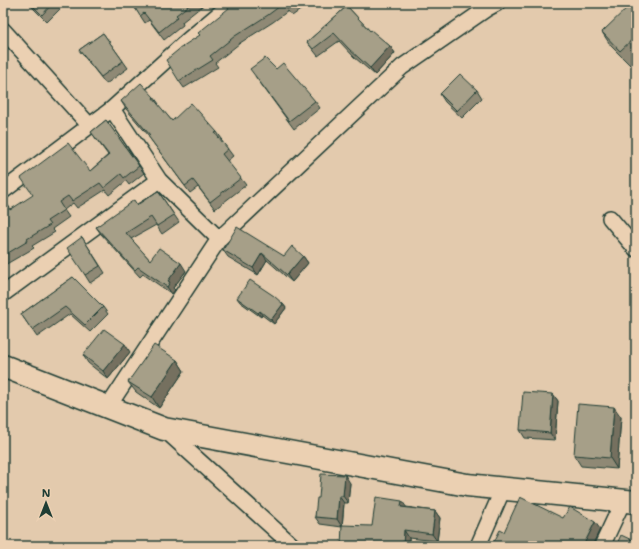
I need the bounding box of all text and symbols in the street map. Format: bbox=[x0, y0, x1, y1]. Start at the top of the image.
north arrow bbox=[26, 483, 66, 523]
text: N bbox=[42, 486, 51, 501]

